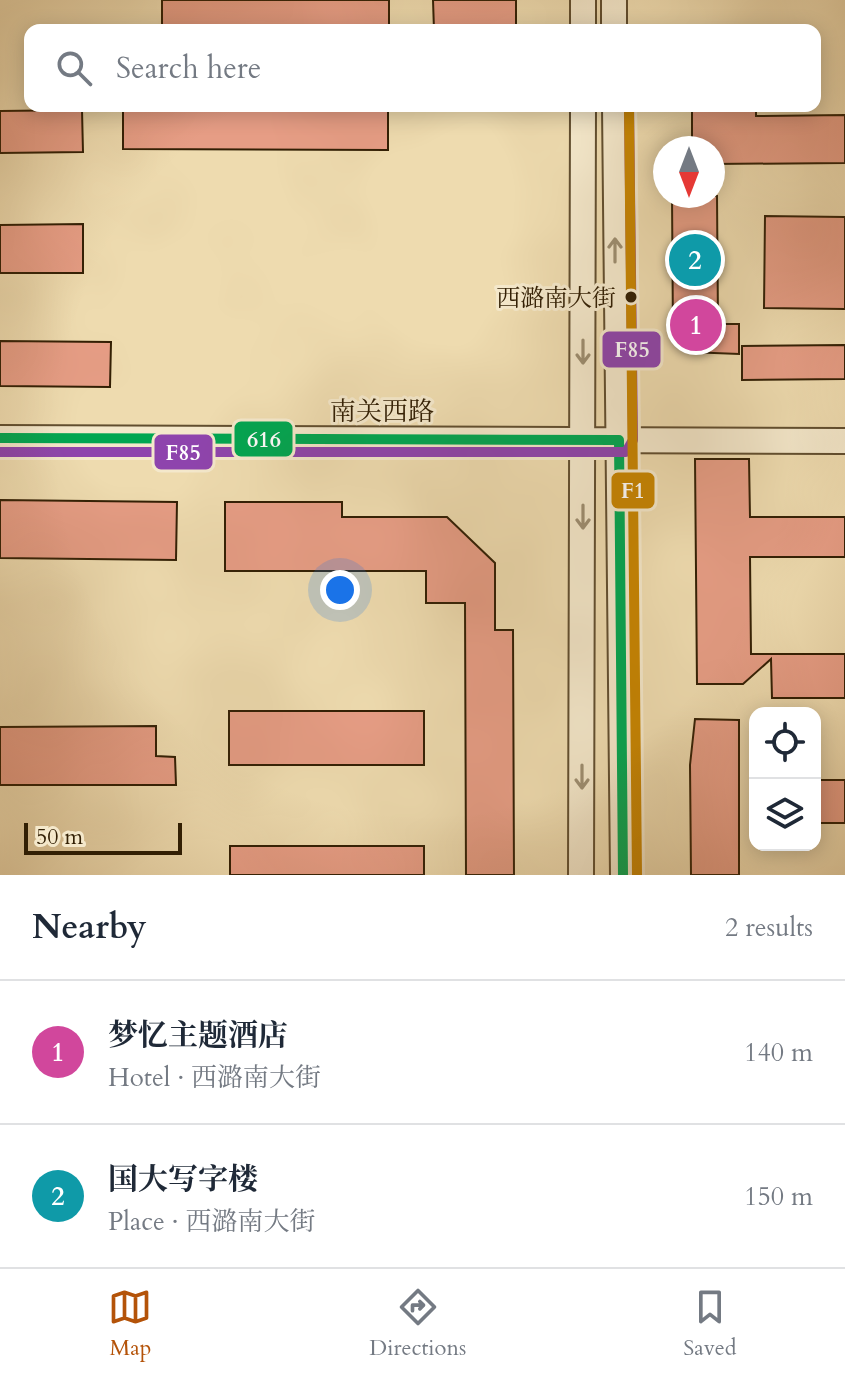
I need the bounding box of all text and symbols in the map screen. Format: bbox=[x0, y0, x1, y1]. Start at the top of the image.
search box bbox=[24, 24, 821, 112]
icon: search bbox=[52, 46, 96, 90]
text: Search here bbox=[116, 48, 261, 89]
north arrow bbox=[653, 136, 725, 208]
pin: 2 bbox=[669, 230, 721, 290]
one-way arrow bbox=[607, 237, 623, 264]
place label: 西潞南大街 bbox=[496, 282, 616, 315]
marker: 西潞南大街 bbox=[623, 289, 639, 305]
pin: 1 bbox=[670, 295, 722, 355]
line badge: F85 bbox=[601, 330, 662, 369]
text: F85 bbox=[614, 335, 650, 365]
one-way arrow bbox=[575, 338, 591, 365]
street label: 南关西路 bbox=[330, 394, 434, 429]
line badge: 616 bbox=[233, 420, 294, 458]
text: 616 bbox=[247, 425, 281, 455]
line badge: F85 bbox=[153, 433, 214, 471]
text: F85 bbox=[165, 438, 201, 468]
line badge: F1 bbox=[610, 471, 656, 510]
text: F1 bbox=[621, 476, 645, 506]
one-way arrow bbox=[575, 503, 591, 530]
your location bbox=[320, 570, 360, 610]
map controls bbox=[749, 707, 821, 851]
button: locate bbox=[749, 707, 821, 779]
one-way arrow bbox=[574, 763, 590, 790]
button: layers bbox=[749, 779, 821, 851]
scale bar bbox=[24, 819, 182, 855]
text: 50 m bbox=[36, 822, 83, 852]
text: Nearby bbox=[32, 904, 147, 950]
text: 2 results bbox=[725, 910, 813, 945]
text: 梦忆主题酒店 bbox=[108, 1015, 288, 1056]
text: 1 bbox=[51, 1035, 65, 1070]
text: 140 m bbox=[744, 1035, 813, 1070]
text: Hotel · 西潞南大街 bbox=[108, 1060, 321, 1095]
text: 国大写字楼 bbox=[108, 1159, 258, 1200]
text: 2 bbox=[51, 1179, 65, 1214]
text: 150 m bbox=[744, 1179, 813, 1214]
text: Place · 西潞南大街 bbox=[108, 1204, 315, 1239]
tab: Map bbox=[108, 1285, 152, 1363]
tab: Directions bbox=[369, 1285, 466, 1363]
tab: Saved bbox=[683, 1285, 737, 1363]

